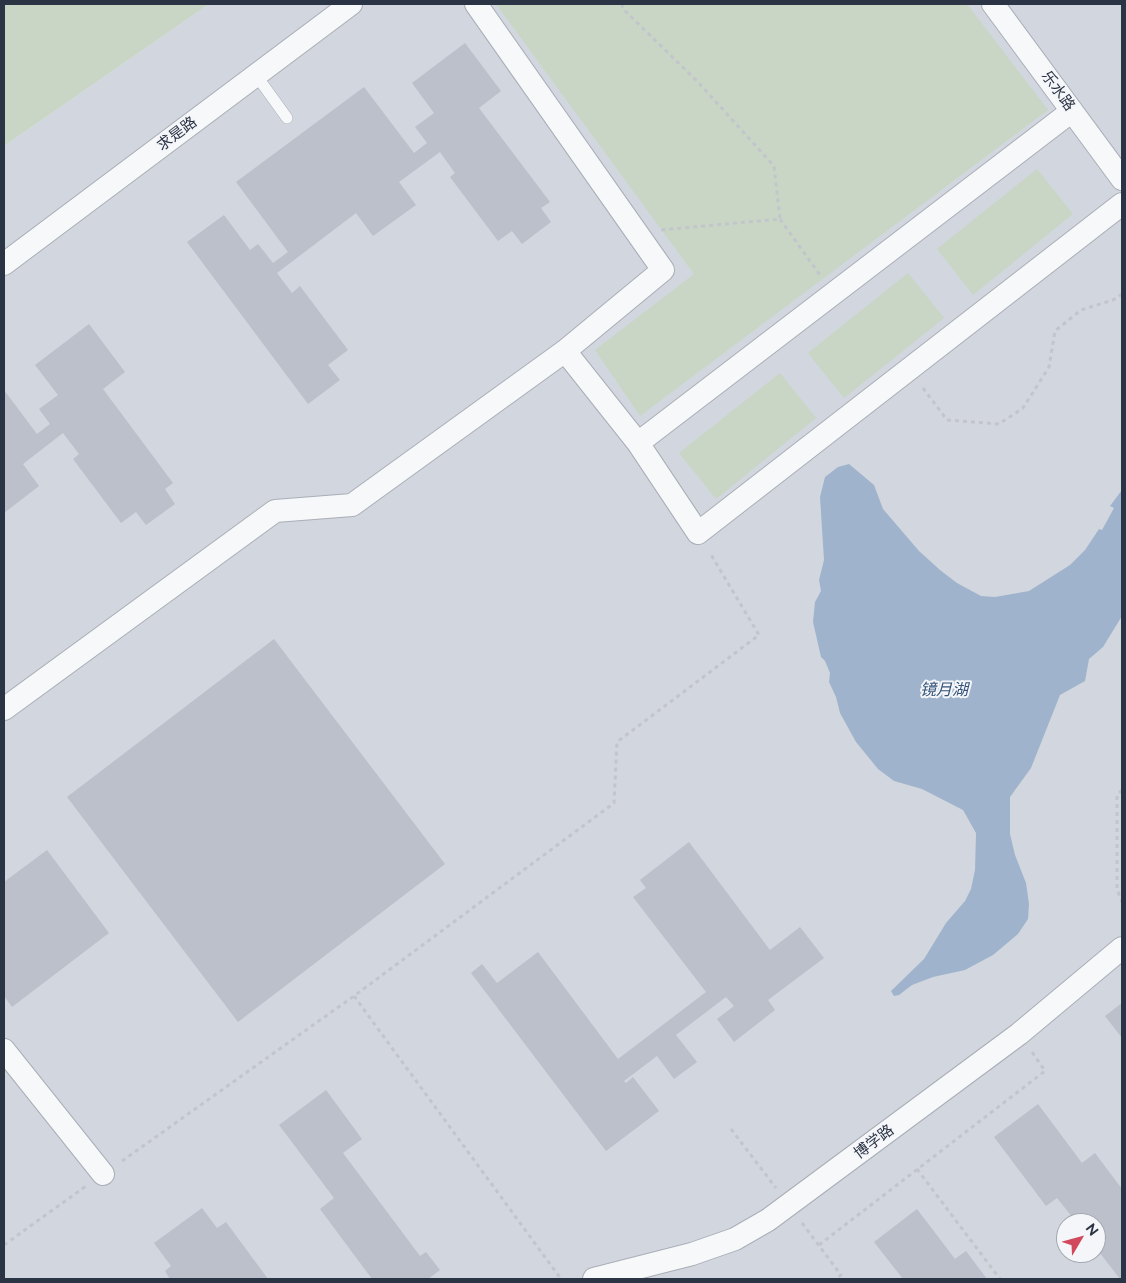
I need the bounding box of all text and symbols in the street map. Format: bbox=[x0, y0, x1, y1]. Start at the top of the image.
street label: 乐水路 bbox=[1037, 68, 1079, 114]
street label: 求是路 bbox=[154, 113, 200, 155]
water label: 镜月湖 bbox=[920, 680, 968, 700]
street label: 博学路 bbox=[851, 1121, 897, 1163]
north arrow bbox=[1056, 1213, 1106, 1263]
text: N bbox=[1083, 1220, 1102, 1239]

